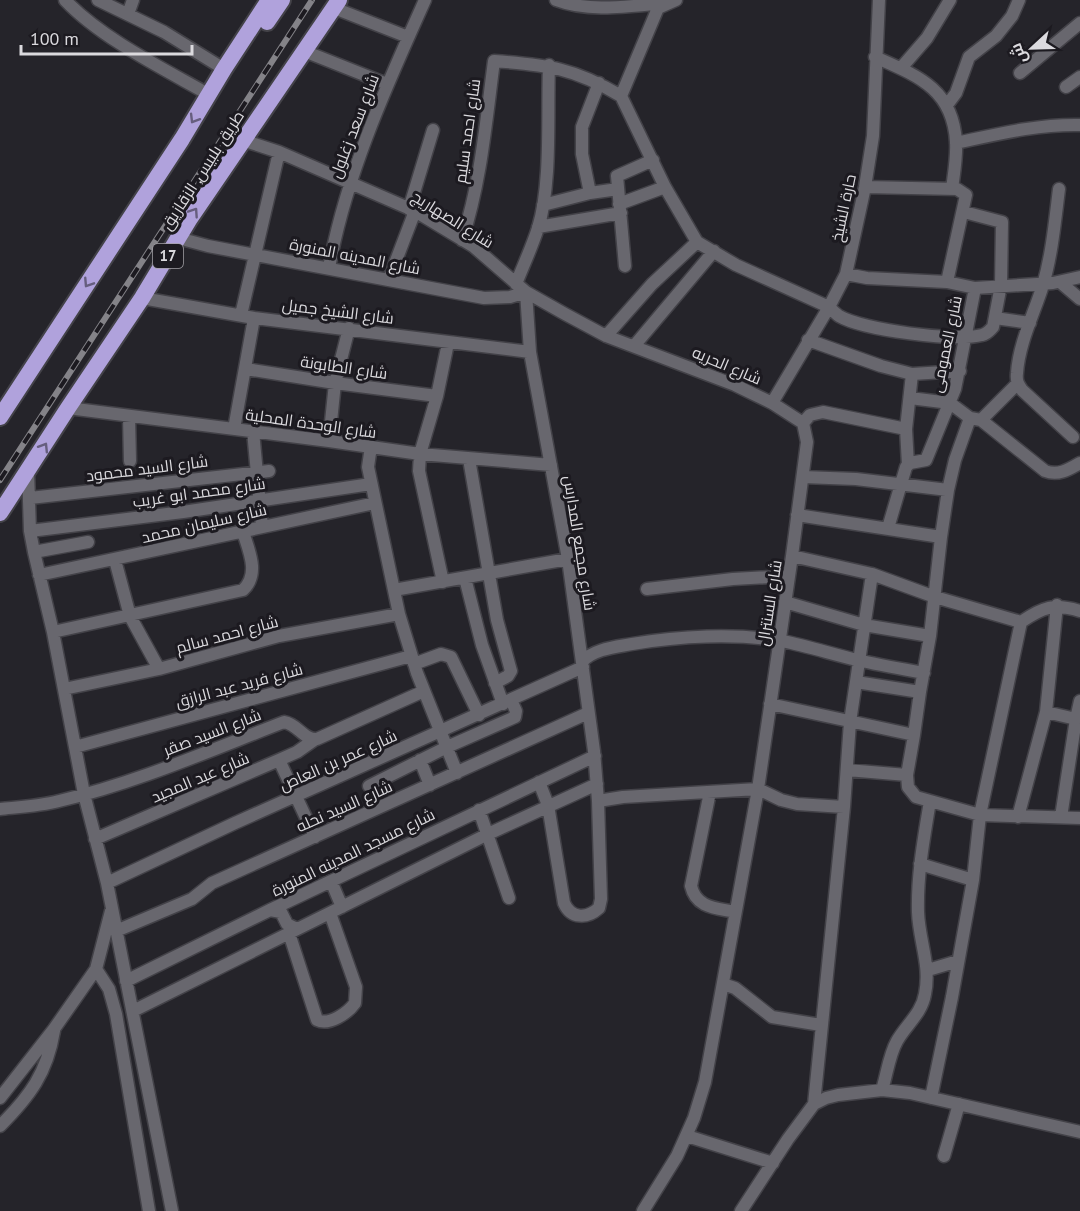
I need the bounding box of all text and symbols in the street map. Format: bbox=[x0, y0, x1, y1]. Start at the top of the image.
scale bar bbox=[21, 18, 192, 56]
north arrow bbox=[1002, 18, 1062, 78]
text: 100 m bbox=[30, 27, 79, 50]
text: ش bbox=[1005, 40, 1031, 67]
street label: شارع سعد زغلول bbox=[325, 71, 385, 182]
street label: شارع احمد سليم bbox=[450, 77, 486, 185]
street label: طريق بلبيس, الزقازيق bbox=[156, 107, 249, 234]
one-way arrow bbox=[190, 113, 201, 123]
street label: حارة الشيخ bbox=[826, 172, 862, 244]
street label: شارع الصهاريج bbox=[407, 186, 498, 254]
one-way arrow bbox=[187, 208, 198, 219]
street label: شارع المدينه المنورة bbox=[288, 234, 422, 280]
road number: 17 bbox=[153, 244, 183, 268]
one-way arrow bbox=[84, 276, 95, 287]
street label: شارع الشيخ جميل bbox=[281, 294, 395, 330]
street label: شارع العمومى bbox=[926, 294, 968, 395]
street label: شارع الحريه bbox=[689, 341, 765, 390]
street label: شارع الطابونة bbox=[299, 351, 389, 385]
street label: شارع الوحدة المحلية bbox=[244, 404, 378, 444]
one-way arrow bbox=[36, 443, 48, 453]
street label: شارع السيد محمود bbox=[85, 451, 209, 487]
street label: شارع محمد ابو غريب bbox=[131, 473, 267, 513]
street label: شارع مجمع المدارس bbox=[557, 474, 601, 612]
street label: شارع سليمان محمد bbox=[139, 499, 269, 549]
street label: شارع السنترال bbox=[752, 559, 788, 648]
street label: شارع احمد سالم bbox=[174, 611, 281, 659]
street label: شارع فريد عبد الرازق bbox=[173, 658, 305, 714]
street label: شارع السيد صقر bbox=[159, 704, 265, 762]
street label: شارع عمر بن العاص bbox=[276, 725, 401, 797]
street label: شارع عبد المجيد bbox=[148, 747, 253, 809]
street label: شارع السيد نحله bbox=[293, 776, 396, 838]
street label: شارع مسجد المدينه المنورة bbox=[268, 804, 439, 902]

